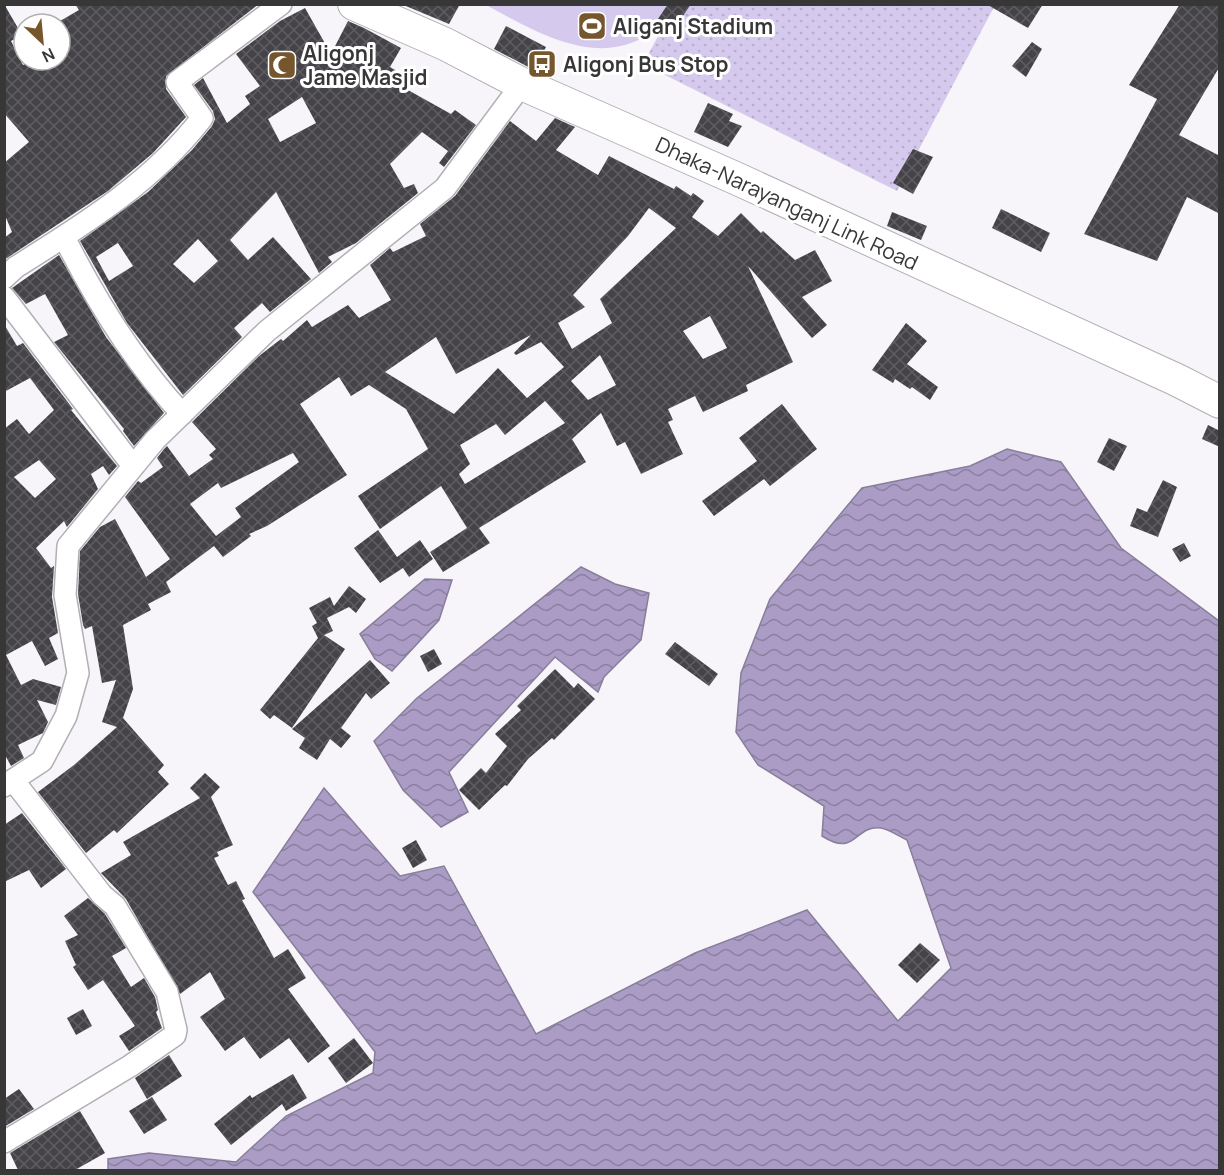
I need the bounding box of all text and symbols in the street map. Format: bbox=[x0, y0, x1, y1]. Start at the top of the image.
sports icon: Aliganj Stadium bbox=[576, 10, 608, 42]
north arrow bbox=[12, 12, 72, 72]
place label: Aliganj Stadium bbox=[613, 12, 773, 40]
place label: Aligonj Jame Masjid bbox=[303, 39, 427, 91]
text: N bbox=[39, 43, 59, 68]
bus stop icon: Aligonj Bus Stop bbox=[526, 48, 558, 80]
mosque icon: Aligonj Jame Masjid bbox=[266, 49, 298, 81]
place label: Aligonj Bus Stop bbox=[563, 50, 728, 78]
street label: Dhaka-Narayanganj Link Road bbox=[651, 130, 923, 276]

